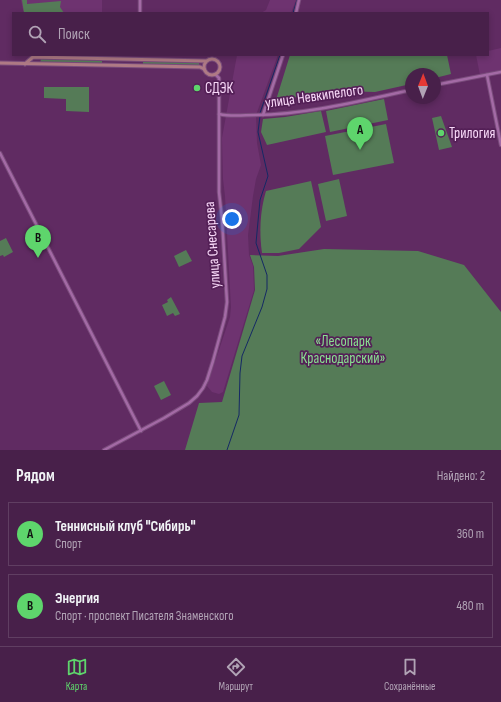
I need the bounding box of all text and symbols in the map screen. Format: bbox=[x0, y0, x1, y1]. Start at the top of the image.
search box bbox=[12, 12, 489, 56]
icon: search bbox=[26, 23, 48, 45]
text: Поиск bbox=[58, 25, 90, 44]
north arrow bbox=[405, 68, 441, 104]
place label: СДЭК bbox=[205, 79, 234, 98]
street label: улица Невкипелого bbox=[264, 80, 364, 113]
marker: СДЭК bbox=[192, 83, 202, 93]
pin: A bbox=[347, 117, 373, 150]
place label: Трилогия bbox=[449, 124, 495, 143]
marker: Трилогия bbox=[436, 128, 446, 138]
street label: улица Снесарева bbox=[200, 201, 225, 289]
your location bbox=[222, 209, 242, 229]
pin: B bbox=[25, 225, 51, 258]
park label: «Лесопарк Краснодарский» bbox=[301, 332, 386, 368]
text: Рядом bbox=[16, 466, 55, 486]
text: Найдено: 2 bbox=[437, 468, 485, 484]
text: Теннисный клуб "Сибирь" bbox=[55, 517, 196, 536]
text: A bbox=[27, 526, 33, 542]
text: 360 m bbox=[457, 526, 484, 542]
text: Спорт bbox=[55, 536, 82, 552]
text: Энергия bbox=[55, 589, 99, 608]
text: B bbox=[27, 598, 33, 614]
text: 480 m bbox=[457, 598, 484, 614]
text: Спорт · проспект Писателя Знаменского bbox=[55, 608, 234, 624]
tab: Карта bbox=[66, 656, 88, 693]
tab: Маршрут bbox=[219, 656, 253, 693]
tab: Сохранённые bbox=[384, 656, 435, 693]

